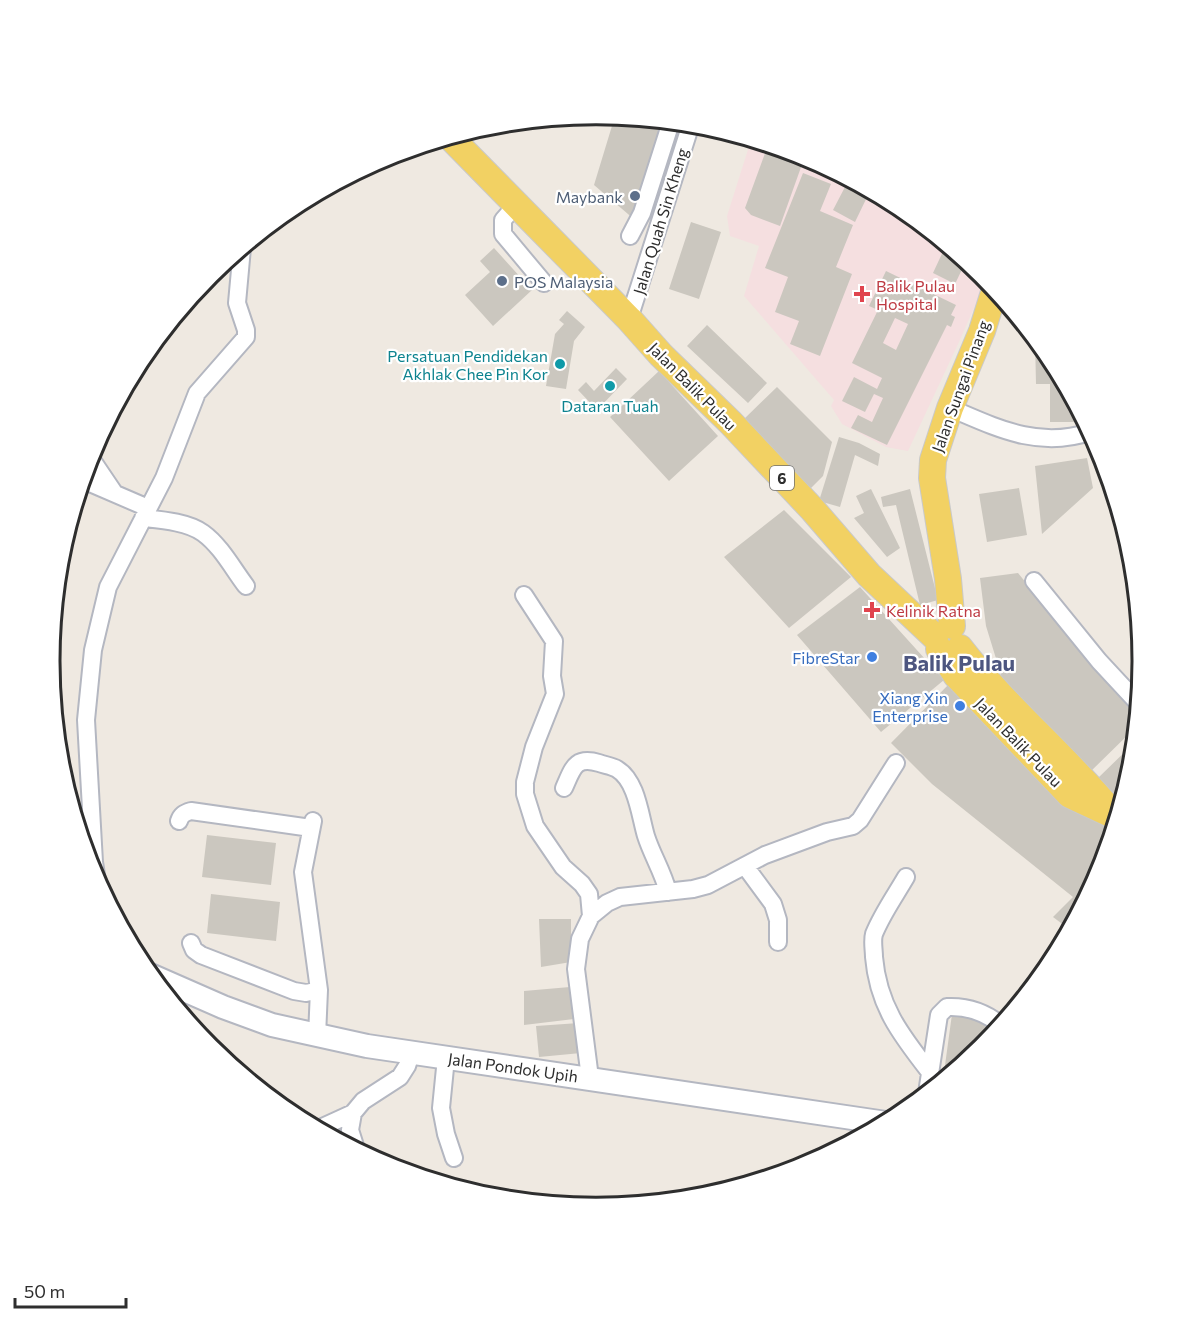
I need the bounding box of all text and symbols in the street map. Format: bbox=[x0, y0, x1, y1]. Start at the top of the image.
street label: Jalan Quah Sin Kheng bbox=[629, 145, 691, 297]
place label: Maybank bbox=[556, 187, 623, 206]
marker: Maybank bbox=[628, 189, 642, 203]
place label: POS Malaysia bbox=[514, 272, 613, 291]
marker: POS Malaysia bbox=[495, 274, 509, 288]
place label: Balik Pulau Hospital bbox=[876, 276, 955, 313]
marker: Balik Pulau Hospital bbox=[853, 285, 871, 303]
street label: Jalan Sungai Pinang bbox=[927, 317, 993, 454]
street label: Jalan Balik Pulau bbox=[645, 338, 741, 434]
place label: Persatuan Pendidekan Akhlak Chee Pin Kor bbox=[387, 346, 549, 383]
marker: Persatuan Pendidekan Akhlak Chee Pin Kor bbox=[553, 357, 567, 371]
marker: Dataran Tuah bbox=[603, 379, 617, 393]
place label: Dataran Tuah bbox=[561, 396, 659, 415]
road number: 6 bbox=[770, 466, 794, 490]
marker: Kelinik Ratna bbox=[863, 601, 881, 619]
place label: Kelinik Ratna bbox=[886, 601, 981, 620]
place label: FibreStar bbox=[792, 648, 861, 667]
district label: Balik Pulau bbox=[903, 649, 1015, 676]
marker: FibreStar bbox=[865, 650, 879, 664]
place label: Xiang Xin Enterprise bbox=[872, 688, 948, 725]
street label: Jalan Balik Pulau bbox=[972, 693, 1066, 791]
marker: Xiang Xin Enterprise bbox=[953, 699, 967, 713]
street label: Jalan Pondok Upih bbox=[447, 1048, 579, 1086]
scale bar bbox=[15, 1271, 126, 1309]
text: 50 m bbox=[24, 1280, 65, 1302]

